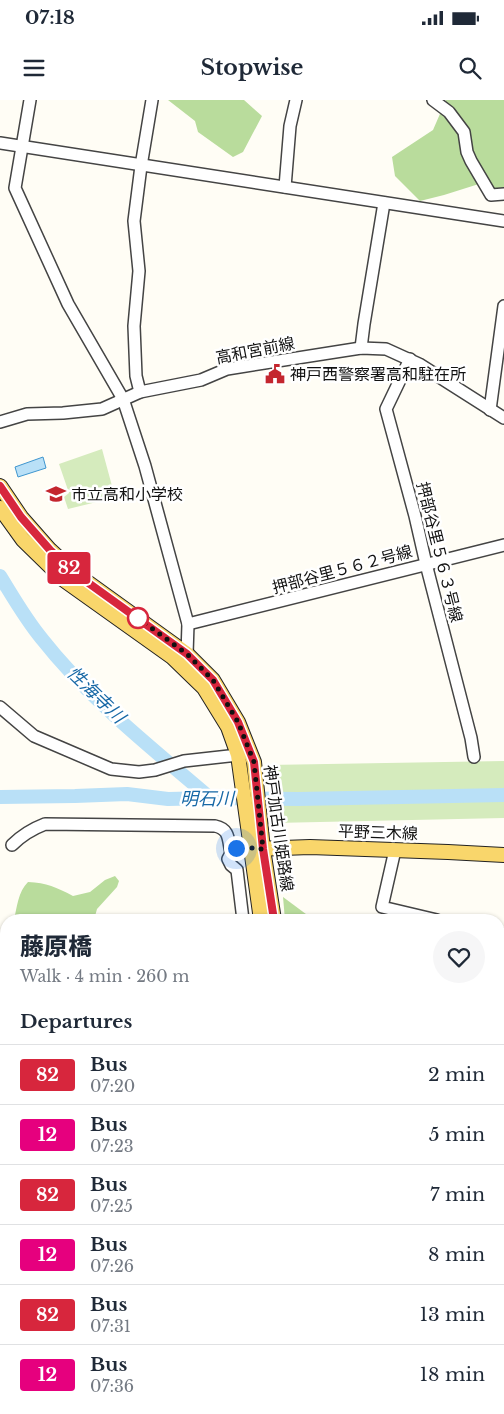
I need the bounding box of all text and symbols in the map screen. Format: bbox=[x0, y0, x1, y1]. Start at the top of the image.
text: 07:18 bbox=[25, 6, 75, 29]
icon: menu bbox=[20, 54, 48, 82]
text: Stopwise bbox=[201, 54, 303, 81]
icon: search bbox=[456, 54, 484, 82]
street label: 高和宮前線 bbox=[214, 333, 296, 367]
public building icon: 神戸西警察署高和駐在所 bbox=[264, 363, 286, 385]
place label: 神戸西警察署高和駐在所 bbox=[290, 364, 466, 384]
street label: 押部谷里５６３号線 bbox=[413, 480, 467, 624]
school or university icon: 市立高和小学校 bbox=[45, 483, 67, 505]
place label: 市立高和小学校 bbox=[71, 484, 183, 504]
street label: 押部谷里５６２号線 bbox=[270, 541, 414, 597]
line badge: 82 bbox=[46, 552, 92, 584]
text: 82 bbox=[57, 557, 81, 579]
unlabelled marker bbox=[127, 607, 149, 629]
water label: 性海寺川 bbox=[62, 662, 131, 729]
street label: 神戸加古川姫路線 bbox=[260, 763, 298, 893]
water label: 明石川 bbox=[180, 788, 236, 810]
street label: 平野三木線 bbox=[338, 821, 418, 843]
your location bbox=[224, 836, 249, 861]
button: heart bbox=[433, 931, 485, 983]
text: 藤原橋 bbox=[20, 932, 92, 961]
text: Walk · 4 min · 260 m bbox=[20, 966, 190, 986]
text: Departures bbox=[20, 1010, 132, 1033]
text: Bus bbox=[90, 1053, 127, 1076]
text: 2 min bbox=[428, 1063, 485, 1086]
text: 82 bbox=[36, 1064, 59, 1086]
text: 07:20 bbox=[90, 1076, 135, 1096]
text: Bus bbox=[90, 1113, 127, 1136]
text: 5 min bbox=[429, 1123, 485, 1146]
text: 12 bbox=[38, 1124, 57, 1146]
text: 07:23 bbox=[90, 1136, 134, 1156]
text: Bus bbox=[90, 1173, 127, 1196]
text: 7 min bbox=[430, 1183, 485, 1206]
text: 82 bbox=[36, 1184, 59, 1206]
text: 07:25 bbox=[90, 1196, 133, 1216]
text: Bus bbox=[90, 1233, 127, 1256]
text: 8 min bbox=[428, 1243, 485, 1266]
text: 12 bbox=[38, 1244, 57, 1266]
text: 07:26 bbox=[90, 1256, 134, 1276]
text: Bus bbox=[90, 1293, 127, 1316]
text: 13 min bbox=[419, 1303, 485, 1326]
text: 82 bbox=[36, 1304, 59, 1326]
text: 07:31 bbox=[90, 1316, 131, 1336]
text: Bus bbox=[90, 1353, 127, 1376]
text: 18 min bbox=[420, 1363, 485, 1386]
text: 12 bbox=[38, 1364, 57, 1386]
text: 07:36 bbox=[90, 1376, 134, 1396]

